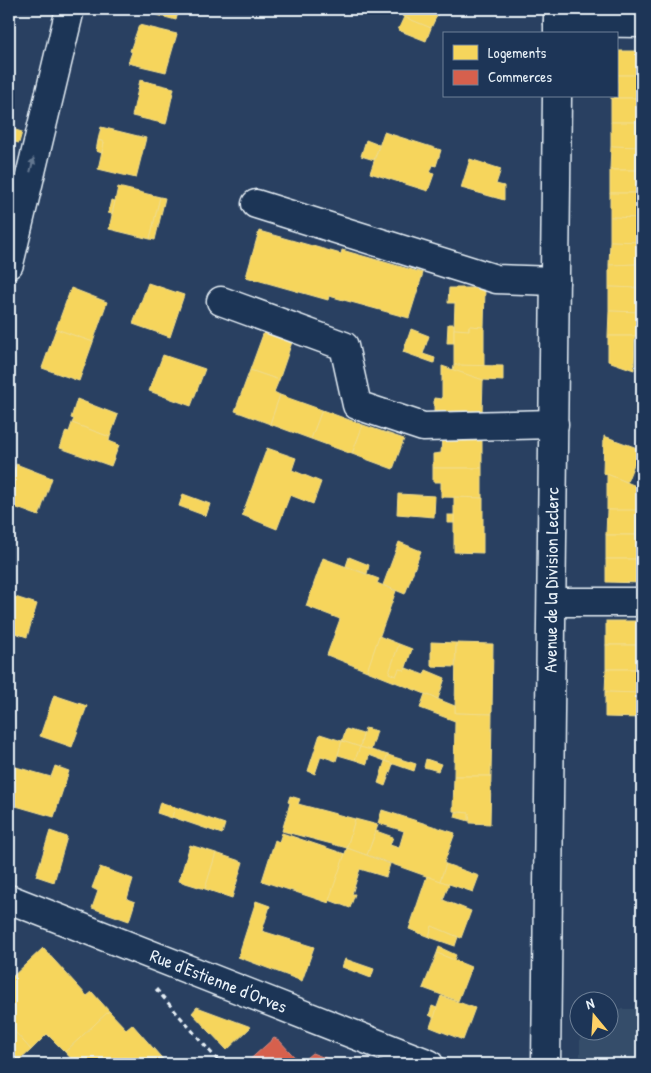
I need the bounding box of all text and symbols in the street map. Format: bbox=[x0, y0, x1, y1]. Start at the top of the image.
legend bbox=[443, 32, 618, 98]
text: Logements bbox=[488, 42, 546, 63]
text: Commerces bbox=[488, 66, 552, 87]
one-way arrow bbox=[28, 158, 36, 173]
street label: Avenue de la Division Leclerc bbox=[537, 487, 565, 673]
street label: Rue d'Estienne d'Orves bbox=[147, 943, 291, 1019]
north arrow bbox=[568, 990, 618, 1040]
text: N bbox=[583, 993, 597, 1013]

